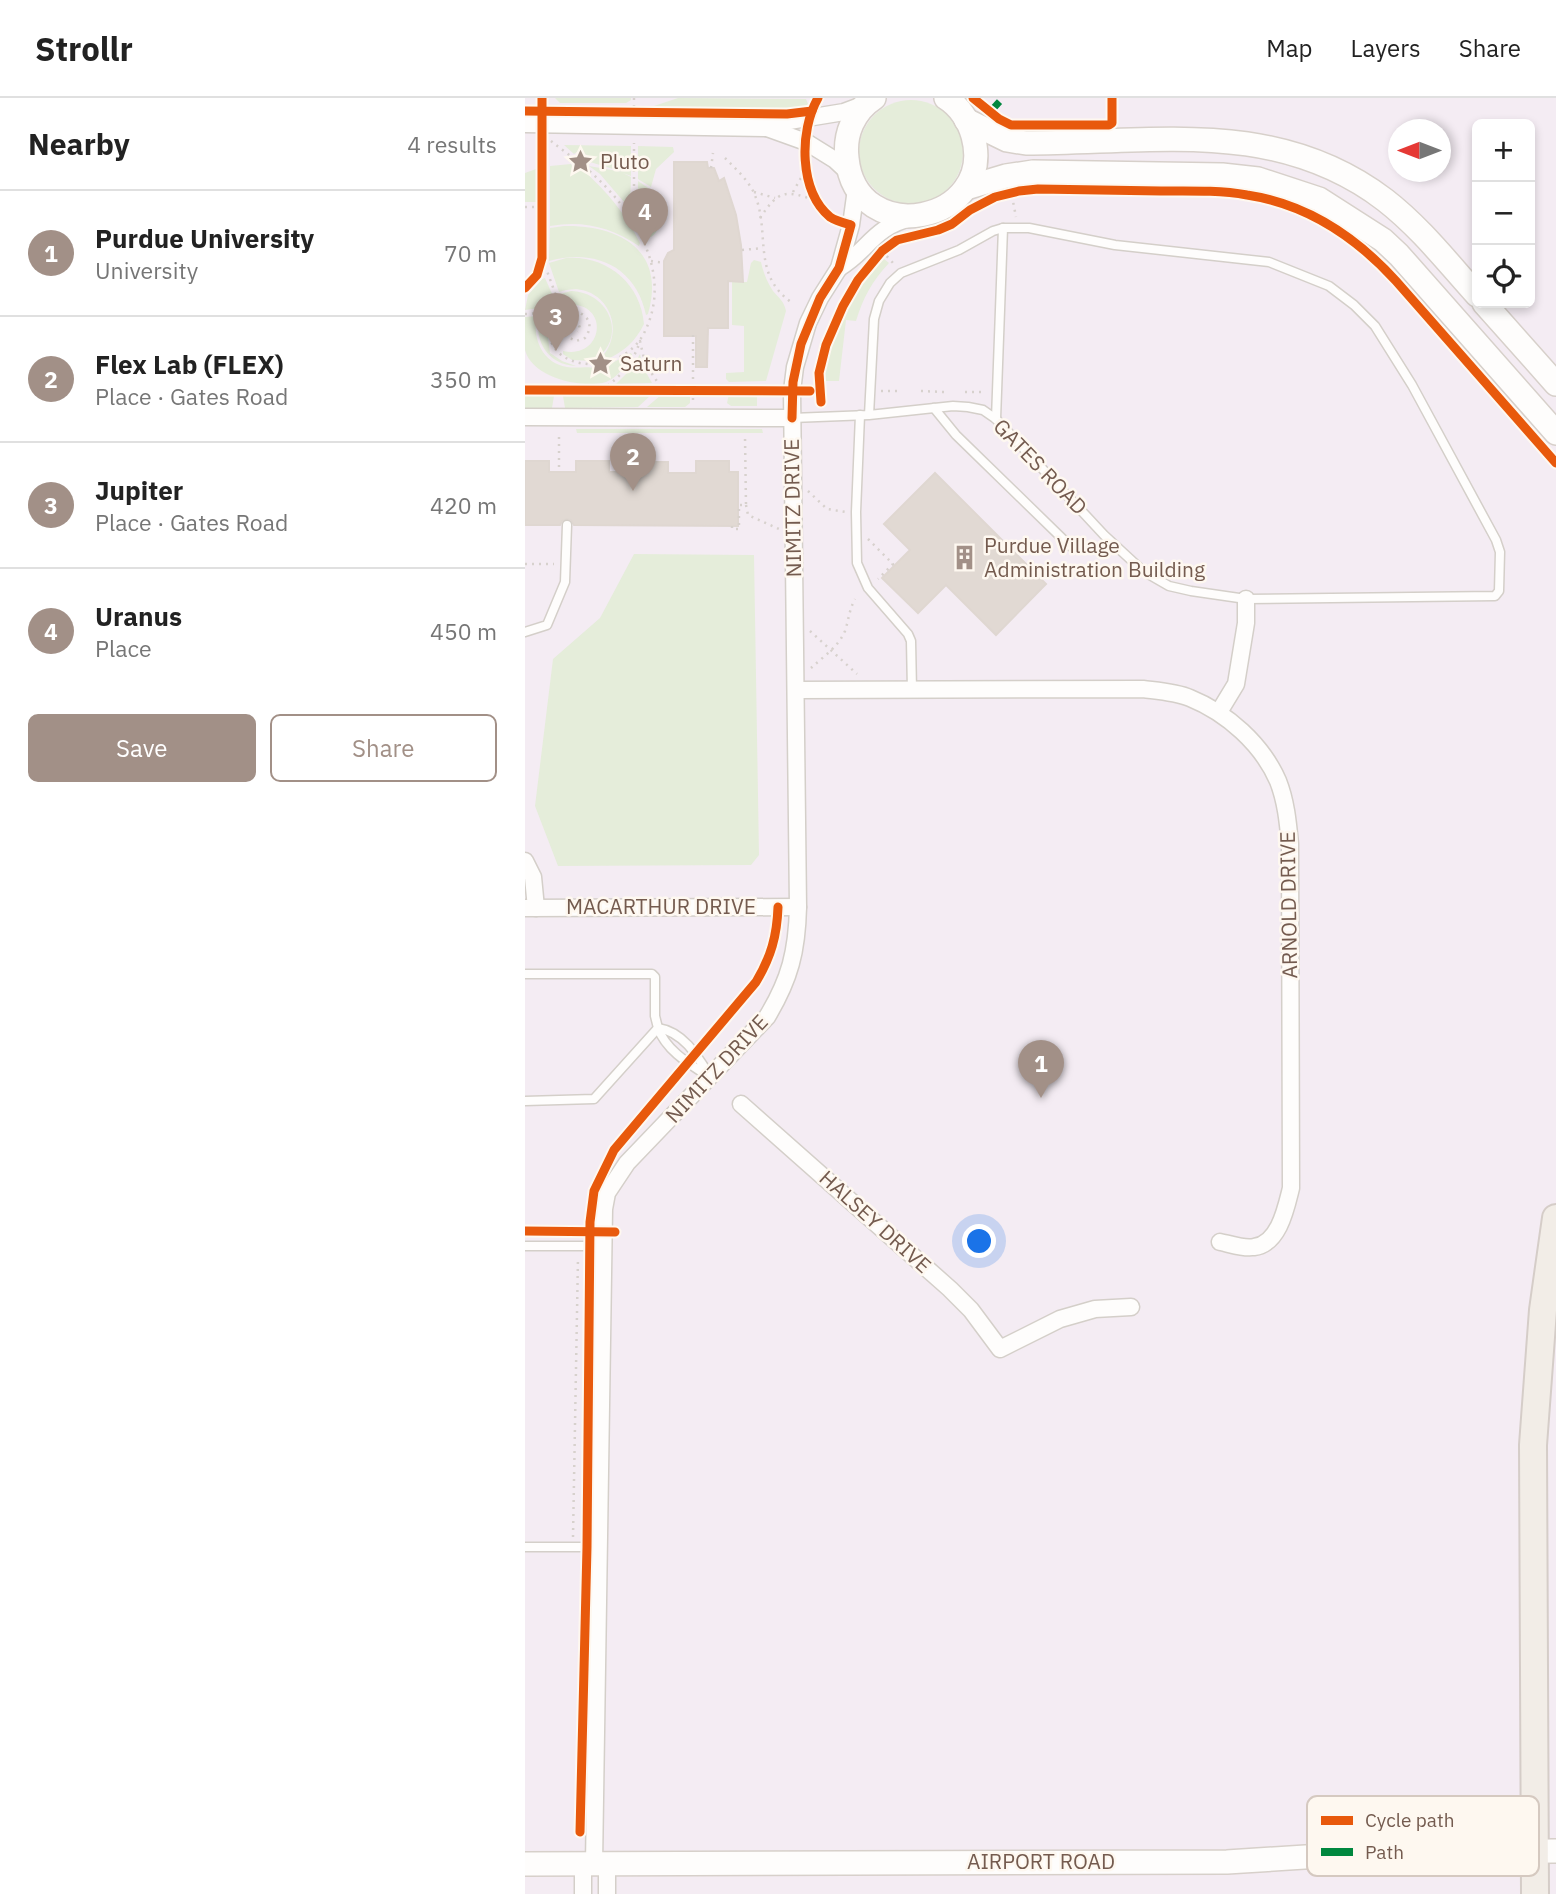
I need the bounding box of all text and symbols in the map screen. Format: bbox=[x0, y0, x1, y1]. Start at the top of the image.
text: Strollr bbox=[35, 27, 133, 70]
text: Map bbox=[1266, 32, 1313, 64]
text: Layers bbox=[1351, 32, 1421, 64]
text: Share bbox=[1459, 32, 1521, 64]
north arrow bbox=[1388, 119, 1451, 182]
map controls bbox=[1472, 119, 1535, 308]
button: + bbox=[1472, 119, 1535, 182]
text: Nearby bbox=[28, 124, 130, 163]
text: 4 results bbox=[407, 129, 497, 159]
place label: Pluto bbox=[600, 147, 649, 175]
place icon: Pluto bbox=[566, 148, 594, 176]
button: − bbox=[1472, 182, 1535, 245]
pin: 4 bbox=[622, 188, 668, 246]
text: Purdue University bbox=[95, 221, 314, 255]
text: 1 bbox=[44, 238, 58, 268]
text: 70 m bbox=[444, 238, 497, 268]
button: locate bbox=[1472, 245, 1535, 308]
text: University bbox=[95, 255, 198, 285]
pin: 3 bbox=[533, 293, 579, 351]
text: Flex Lab (FLEX) bbox=[95, 347, 283, 381]
place label: Saturn bbox=[620, 349, 682, 377]
place icon: Saturn bbox=[586, 350, 614, 378]
text: 2 bbox=[44, 364, 58, 394]
text: 350 m bbox=[430, 364, 497, 394]
text: Place · Gates Road bbox=[95, 381, 288, 411]
street label: GATES ROAD bbox=[988, 412, 1094, 520]
pin: 2 bbox=[610, 433, 656, 491]
street label: NIMITZ DRIVE bbox=[777, 438, 807, 578]
text: Jupiter bbox=[95, 473, 183, 507]
text: 3 bbox=[44, 490, 58, 520]
text: 420 m bbox=[430, 490, 497, 520]
text: Place · Gates Road bbox=[95, 507, 288, 537]
place label: Purdue Village Administration Building bbox=[984, 531, 1205, 583]
building icon: Purdue Village Administration Building bbox=[950, 544, 978, 572]
text: Uranus bbox=[95, 599, 182, 633]
text: 4 bbox=[44, 616, 58, 646]
text: 450 m bbox=[430, 616, 497, 646]
text: Place bbox=[95, 633, 152, 663]
button: Save bbox=[28, 714, 256, 782]
button: Share bbox=[270, 714, 497, 782]
street label: ARNOLD DRIVE bbox=[1273, 831, 1303, 979]
street label: MACARTHUR DRIVE bbox=[566, 892, 756, 920]
street label: NIMITZ DRIVE bbox=[659, 1008, 774, 1129]
pin: 1 bbox=[1018, 1040, 1064, 1098]
street label: HALSEY DRIVE bbox=[814, 1164, 938, 1279]
your location bbox=[962, 1224, 996, 1258]
legend bbox=[1307, 1796, 1539, 1876]
text: Cycle path bbox=[1365, 1808, 1454, 1832]
text: Path bbox=[1365, 1840, 1404, 1864]
street label: AIRPORT ROAD bbox=[967, 1847, 1115, 1875]

